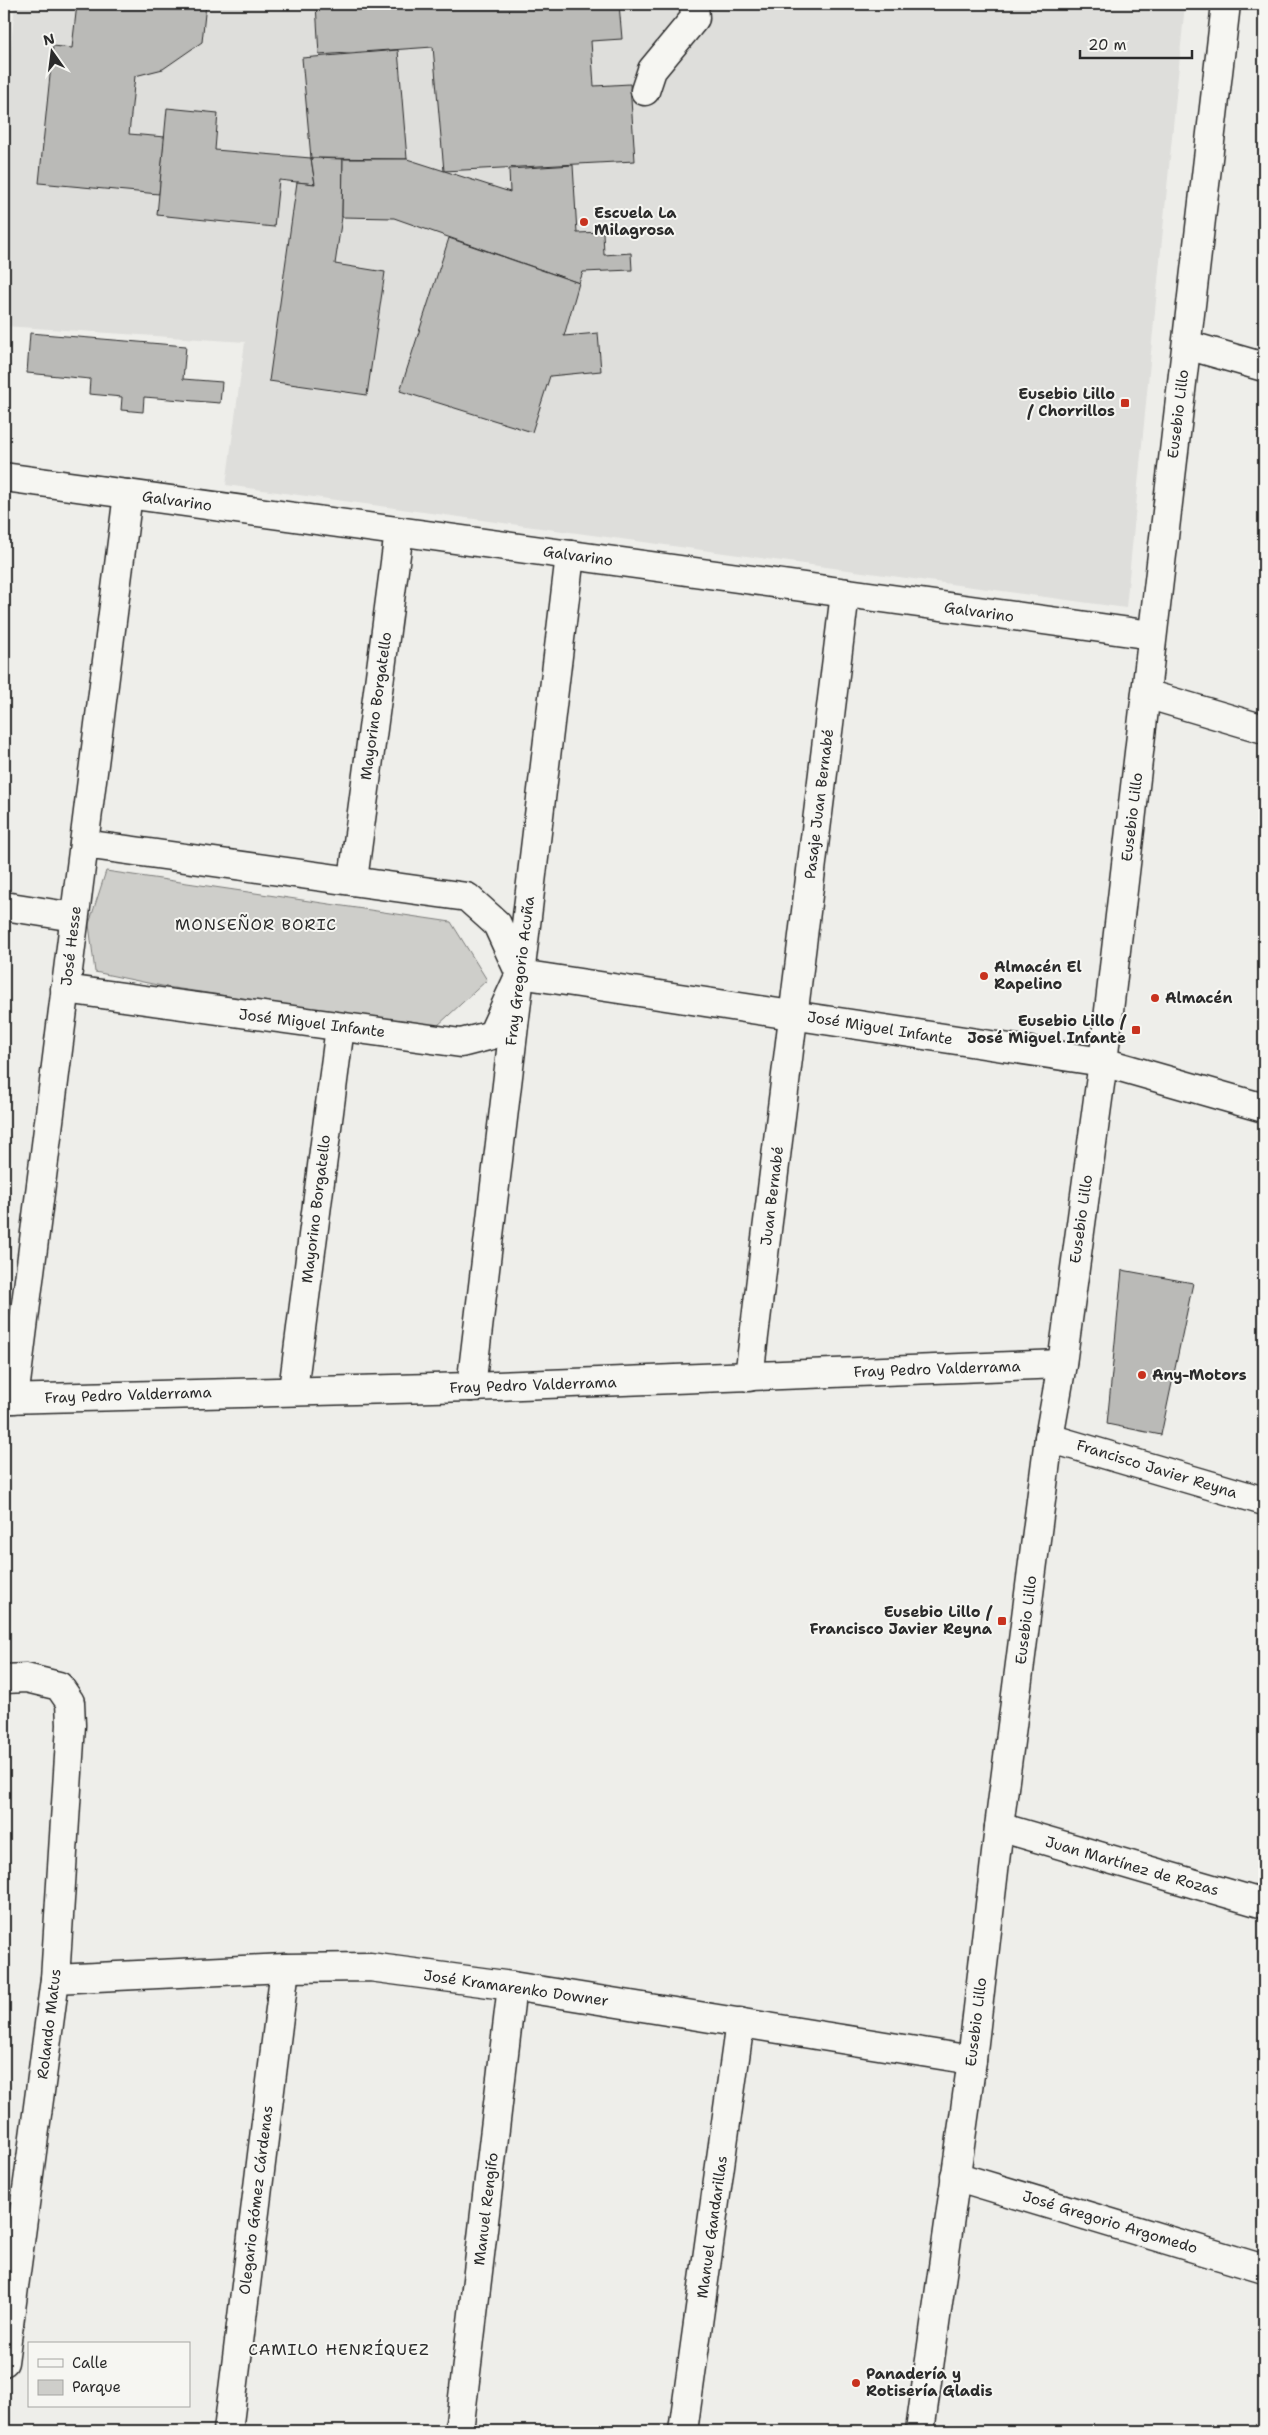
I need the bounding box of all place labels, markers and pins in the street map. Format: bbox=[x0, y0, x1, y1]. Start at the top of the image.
place label: Escuela La Milagrosa bbox=[594, 203, 677, 240]
marker: Escuela La Milagrosa bbox=[578, 216, 590, 228]
place label: Eusebio Lillo / Chorrillos bbox=[1018, 384, 1115, 421]
marker: Eusebio Lillo / Chorrillos bbox=[1119, 397, 1131, 409]
place label: Almacén El Rapelino bbox=[994, 957, 1082, 994]
marker: Almacén El Rapelino bbox=[978, 970, 990, 982]
place label: Almacén bbox=[1165, 988, 1232, 1008]
marker: Almacén bbox=[1149, 992, 1161, 1004]
place label: Eusebio Lillo / José Miguel Infante bbox=[967, 1011, 1128, 1048]
marker: Eusebio Lillo / José Miguel Infante bbox=[1130, 1024, 1142, 1036]
place label: Any-Motors bbox=[1152, 1365, 1247, 1385]
marker: Any-Motors bbox=[1136, 1369, 1148, 1381]
place label: Eusebio Lillo / Francisco Javier Reyna bbox=[810, 1602, 994, 1639]
marker: Eusebio Lillo / Francisco Javier Reyna bbox=[996, 1615, 1008, 1627]
place label: Panadería y Rotisería Gladis bbox=[866, 2364, 993, 2401]
marker: Panadería y Rotisería Gladis bbox=[850, 2377, 862, 2389]

